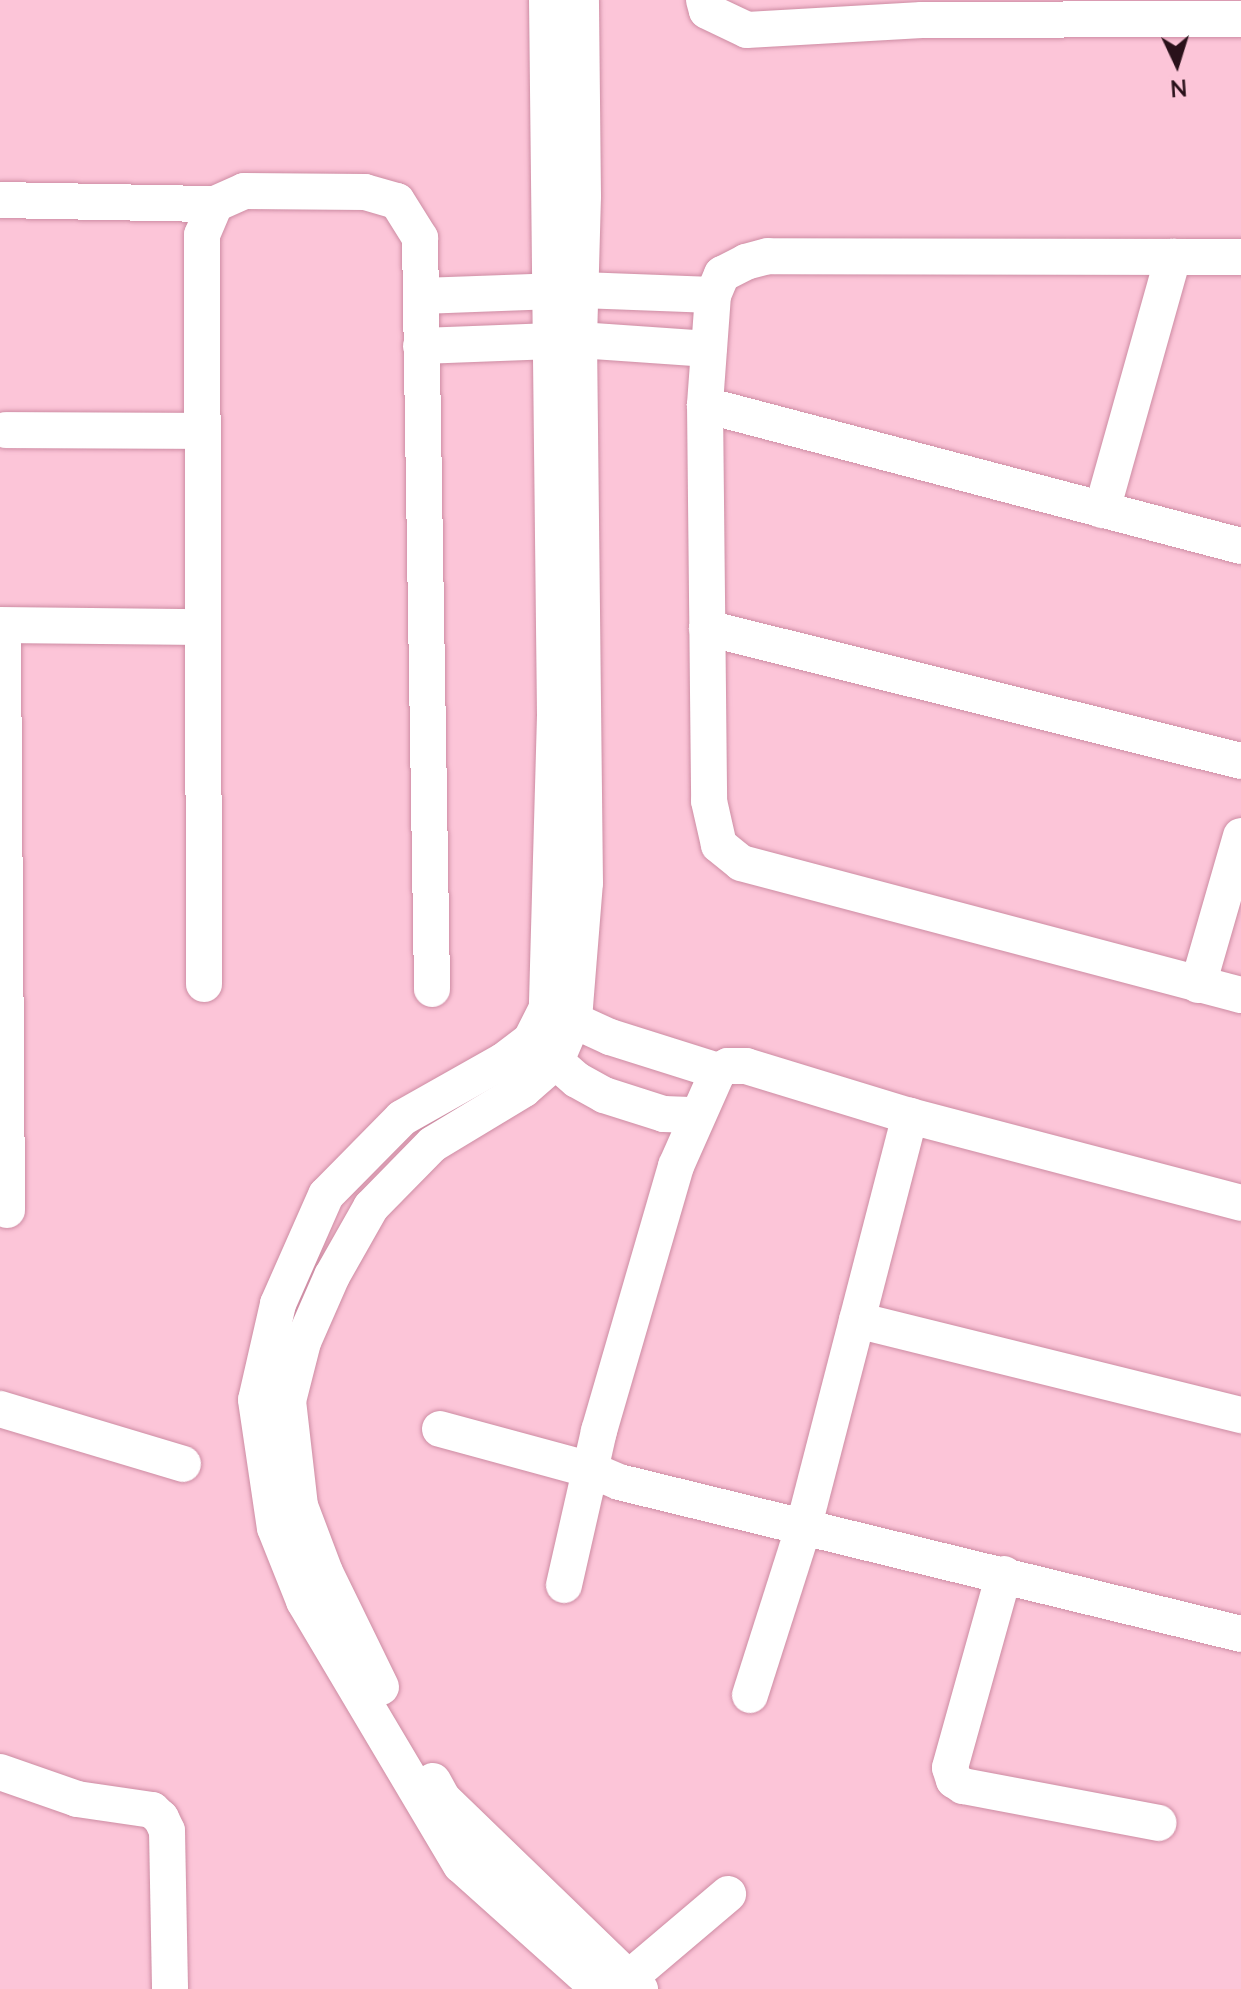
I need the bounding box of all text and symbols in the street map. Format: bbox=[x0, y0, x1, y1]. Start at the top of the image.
north arrow bbox=[1137, 24, 1217, 104]
text: N bbox=[1169, 74, 1188, 102]

